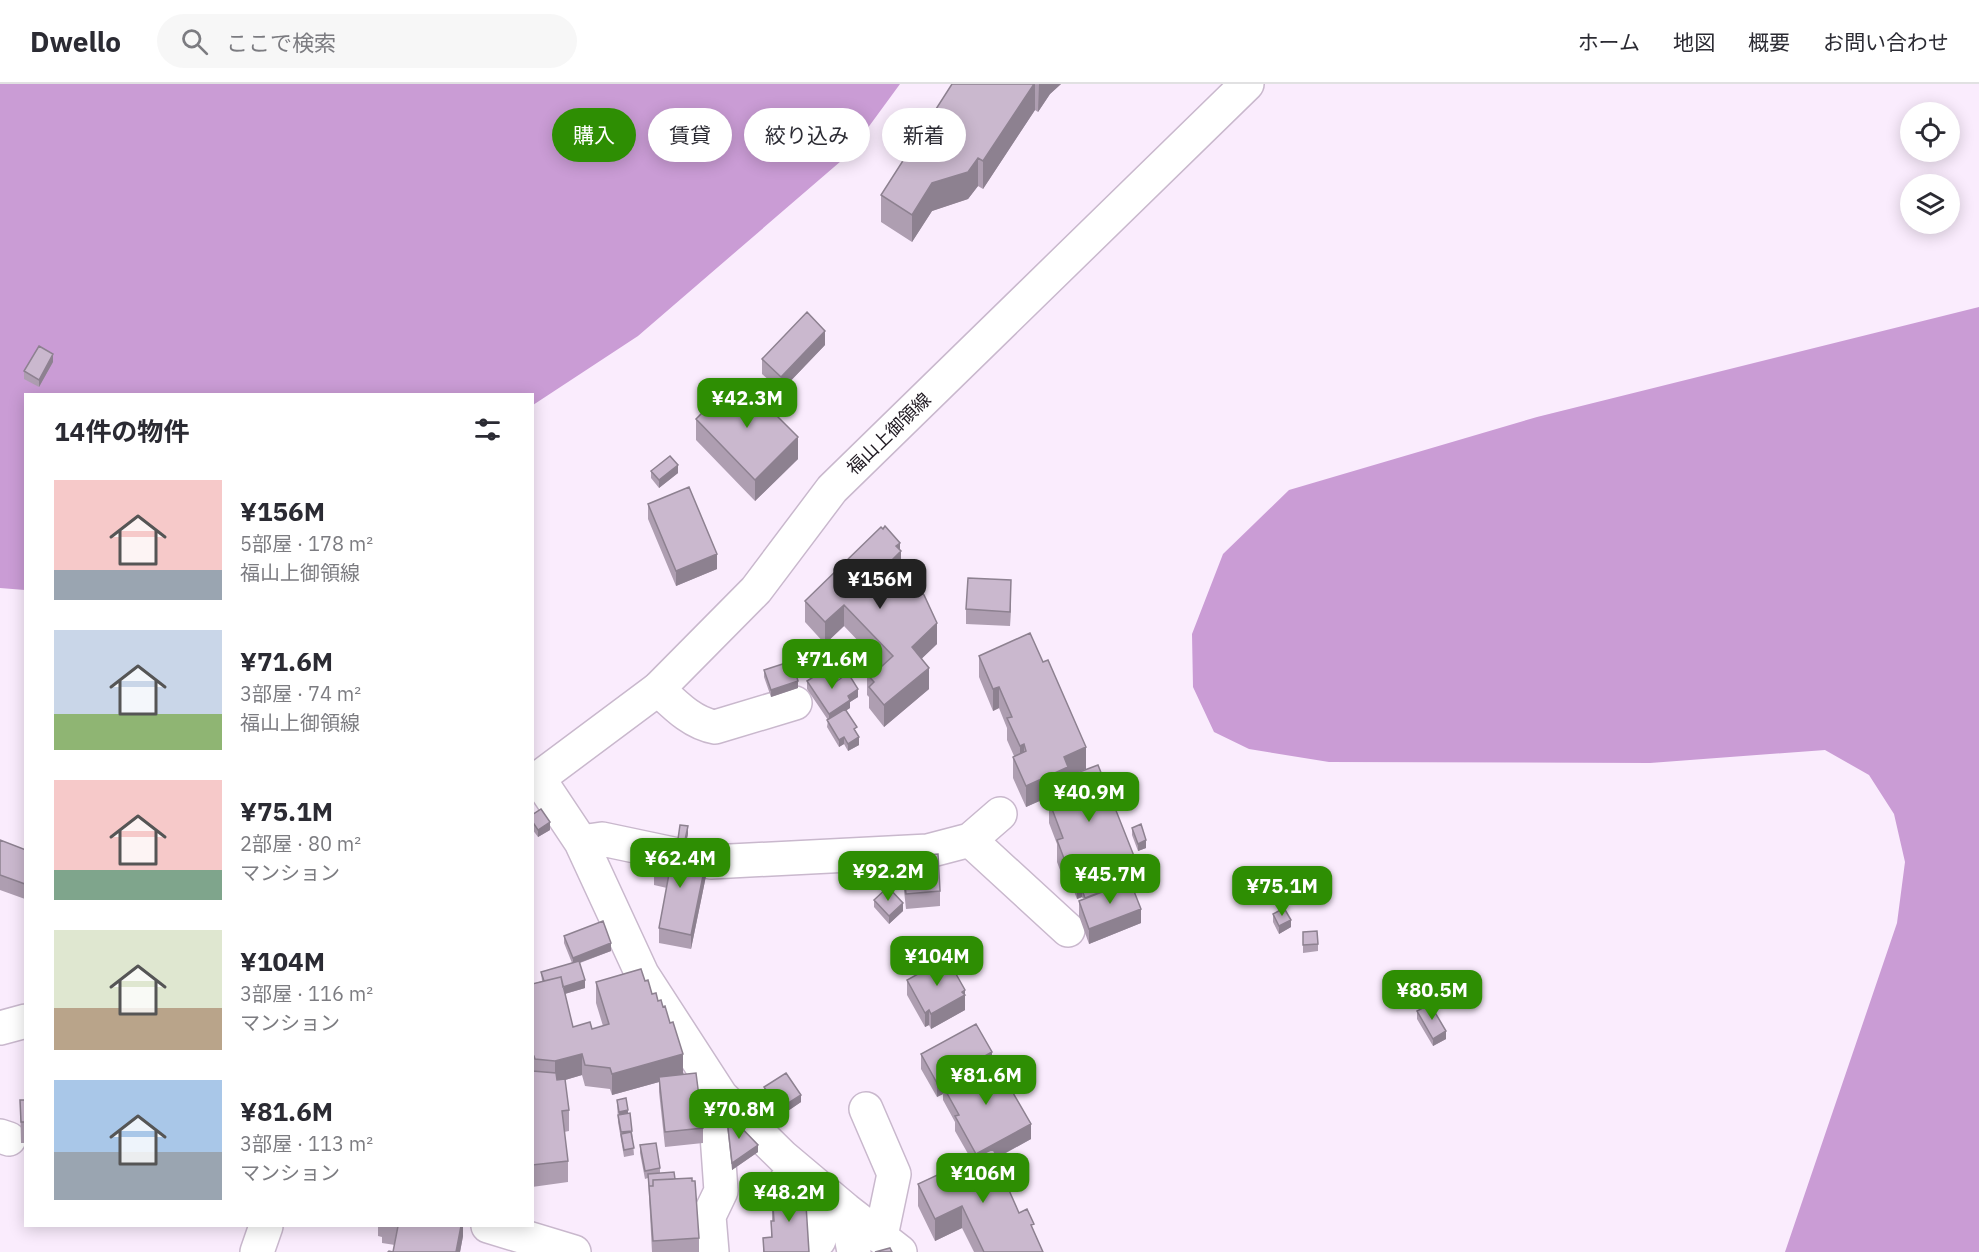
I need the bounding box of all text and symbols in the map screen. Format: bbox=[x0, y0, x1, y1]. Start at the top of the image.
search box bbox=[157, 14, 577, 68]
text: Dwello bbox=[30, 23, 121, 60]
icon: search bbox=[178, 25, 211, 58]
text: ここで検索 bbox=[226, 28, 336, 57]
text: ホーム bbox=[1578, 28, 1640, 56]
text: 地図 bbox=[1673, 28, 1715, 56]
text: 概要 bbox=[1748, 28, 1790, 56]
text: お問い合わせ bbox=[1823, 28, 1949, 56]
map controls bbox=[1900, 102, 1960, 234]
button: locate bbox=[1900, 102, 1960, 162]
chip: 購入 bbox=[552, 108, 636, 162]
chip: 賃貸 bbox=[648, 108, 732, 162]
chip: 絞り込み bbox=[744, 108, 870, 162]
chip: 新着 bbox=[882, 108, 966, 162]
button: layers bbox=[1900, 174, 1960, 234]
pin: ¥42.3M bbox=[698, 378, 796, 429]
text: ¥42.3M bbox=[711, 384, 783, 411]
street label: 福山上御領線 bbox=[842, 388, 935, 479]
icon: filters bbox=[471, 413, 504, 446]
text: 14件の物件 bbox=[54, 414, 189, 448]
text: ¥156M bbox=[240, 494, 325, 528]
icon: home bbox=[102, 504, 174, 576]
text: 5部屋 · 178 m² bbox=[240, 530, 373, 557]
text: 福山上御領線 bbox=[240, 559, 360, 586]
pin: ¥156M bbox=[838, 559, 922, 610]
text: ¥156M bbox=[847, 565, 913, 592]
pin: ¥71.6M bbox=[783, 639, 881, 690]
text: ¥71.6M bbox=[240, 644, 333, 678]
text: ¥71.6M bbox=[796, 645, 868, 672]
icon: home bbox=[102, 654, 174, 726]
text: 3部屋 · 74 m² bbox=[240, 680, 361, 707]
text: 福山上御領線 bbox=[240, 709, 360, 736]
pin: ¥40.9M bbox=[1040, 772, 1138, 823]
text: ¥40.9M bbox=[1053, 778, 1125, 805]
text: ¥75.1M bbox=[240, 794, 333, 828]
icon: home bbox=[102, 804, 174, 876]
text: 2部屋 · 80 m² bbox=[240, 830, 361, 857]
pin: ¥62.4M bbox=[631, 838, 729, 889]
text: ¥62.4M bbox=[644, 844, 716, 871]
pin: ¥92.2M bbox=[839, 851, 937, 902]
pin: ¥45.7M bbox=[1061, 854, 1159, 905]
text: ¥92.2M bbox=[852, 857, 924, 884]
text: マンション bbox=[240, 859, 340, 886]
text: ¥45.7M bbox=[1074, 860, 1146, 887]
pin: ¥75.1M bbox=[1233, 866, 1331, 917]
text: ¥75.1M bbox=[1246, 872, 1318, 899]
pin: ¥104M bbox=[895, 936, 979, 987]
text: ¥104M bbox=[904, 942, 970, 969]
text: ¥104M bbox=[240, 944, 325, 978]
icon: home bbox=[102, 954, 174, 1026]
pin: ¥80.5M bbox=[1383, 970, 1481, 1021]
text: ¥80.5M bbox=[1396, 976, 1468, 1003]
text: 3部屋 · 116 m² bbox=[240, 980, 373, 1007]
text: マンション bbox=[240, 1009, 340, 1036]
pin: ¥81.6M bbox=[937, 1055, 1035, 1106]
text: ¥81.6M bbox=[950, 1061, 1022, 1088]
pin: ¥70.8M bbox=[690, 1089, 788, 1140]
text: ¥81.6M bbox=[240, 1094, 333, 1128]
text: ¥70.8M bbox=[703, 1095, 775, 1122]
icon: home bbox=[102, 1104, 174, 1176]
text: 3部屋 · 113 m² bbox=[240, 1130, 373, 1157]
pin: ¥106M bbox=[941, 1153, 1025, 1204]
text: マンション bbox=[240, 1159, 340, 1186]
text: ¥106M bbox=[950, 1159, 1016, 1186]
pin: ¥48.2M bbox=[740, 1172, 838, 1223]
text: ¥48.2M bbox=[753, 1178, 825, 1205]

